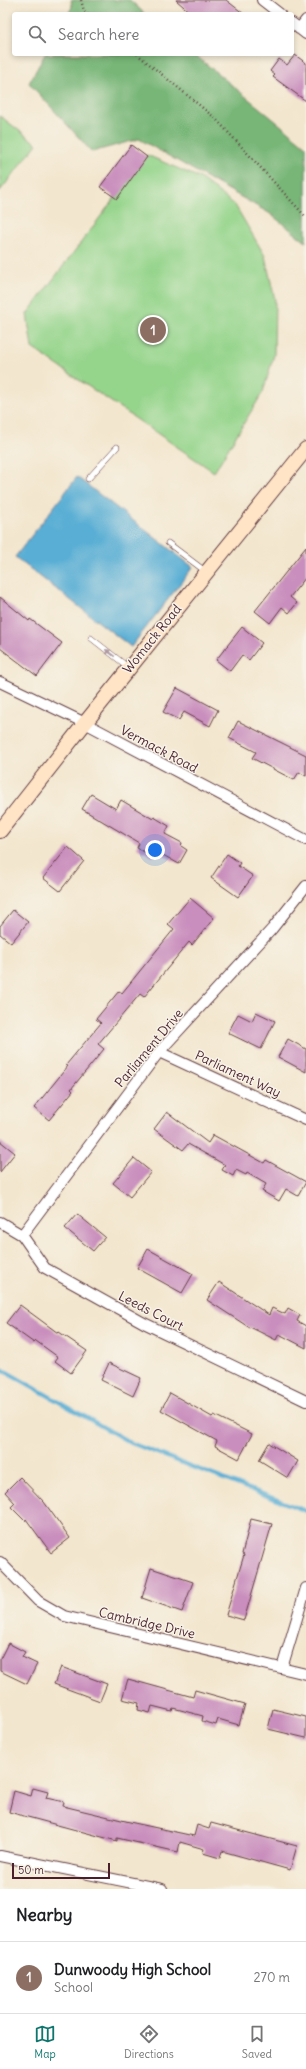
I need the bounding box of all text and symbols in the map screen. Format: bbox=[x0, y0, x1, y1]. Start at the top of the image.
search box bbox=[12, 12, 294, 56]
icon: search bbox=[26, 23, 48, 45]
text: Search here bbox=[58, 25, 139, 44]
pin: 1 bbox=[140, 315, 166, 345]
street label: Womack Road bbox=[119, 601, 185, 677]
one-way arrow bbox=[105, 649, 116, 657]
street label: Vermack Road bbox=[117, 721, 201, 777]
your location bbox=[145, 840, 165, 860]
street label: Parliament Drive bbox=[111, 1005, 187, 1091]
street label: Parliament Way bbox=[192, 1047, 284, 1101]
street label: Leeds Court bbox=[116, 1287, 187, 1335]
street label: Cambridge Drive bbox=[97, 1604, 197, 1642]
scale bar bbox=[12, 1861, 110, 1880]
text: 50 m bbox=[18, 1863, 44, 1877]
text: Nearby bbox=[16, 1904, 72, 1926]
text: Dunwoody High School bbox=[54, 1960, 211, 1979]
text: 1 bbox=[26, 1969, 32, 1986]
text: 270 m bbox=[253, 1969, 290, 1986]
text: School bbox=[54, 1979, 93, 1996]
tab: Map bbox=[34, 2023, 56, 2061]
tab: Directions bbox=[124, 2023, 174, 2061]
tab: Saved bbox=[242, 2023, 272, 2061]

